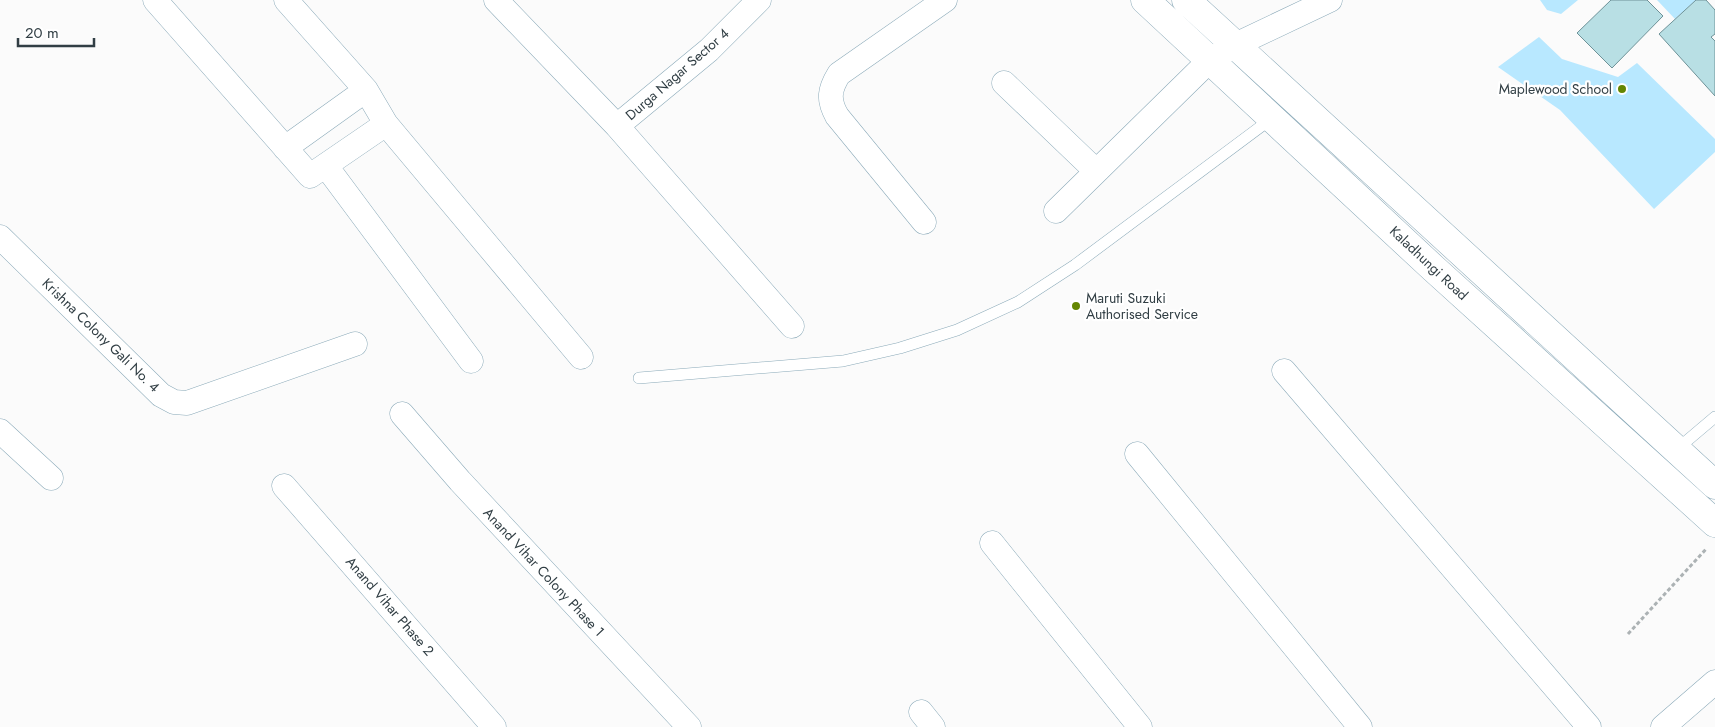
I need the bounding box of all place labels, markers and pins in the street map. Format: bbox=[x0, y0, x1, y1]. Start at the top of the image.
place label: Maplewood School bbox=[1499, 79, 1612, 99]
marker: Maplewood School bbox=[1616, 83, 1628, 95]
place label: Maruti Suzuki Authorised Service bbox=[1086, 288, 1198, 324]
marker: Maruti Suzuki Authorised Service bbox=[1070, 300, 1082, 312]

